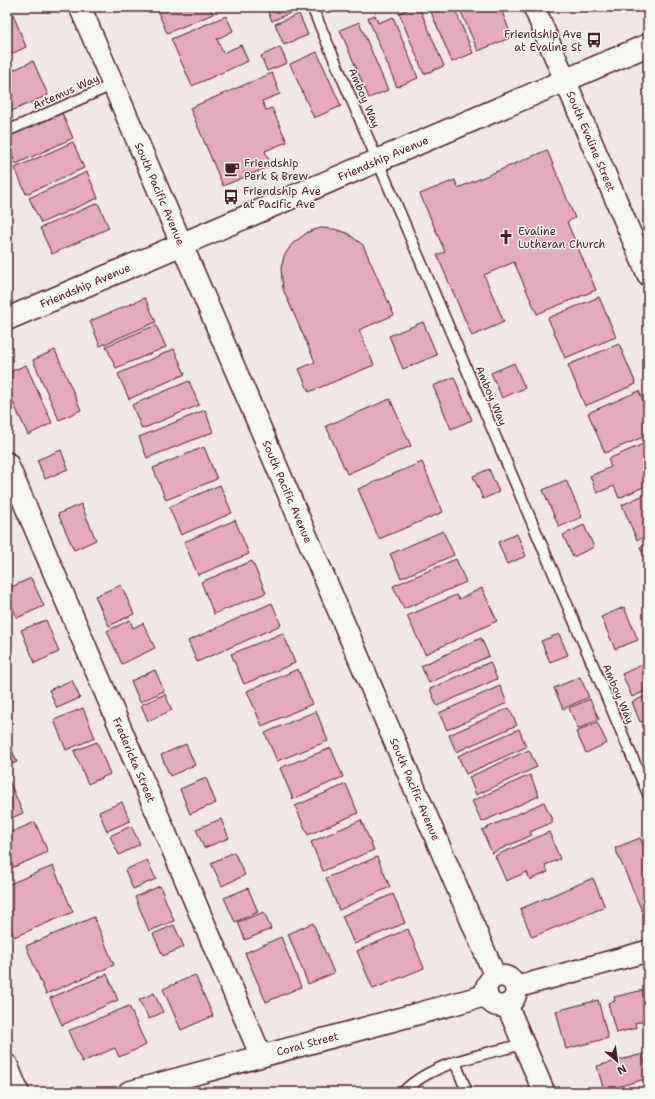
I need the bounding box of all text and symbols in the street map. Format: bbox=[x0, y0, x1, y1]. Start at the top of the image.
place label: Friendship Ave at Evaline St bbox=[504, 27, 582, 55]
bus stop icon: Friendship Ave at Evaline St bbox=[585, 31, 603, 49]
street label: Amboy Way bbox=[345, 66, 383, 130]
street label: Artemus Way bbox=[30, 71, 102, 113]
street label: South Evaline Street bbox=[563, 89, 619, 194]
street label: Friendship Avenue bbox=[335, 132, 431, 184]
street label: South Pacific Avenue bbox=[131, 140, 189, 247]
place label: Friendship Perk & Brew bbox=[244, 156, 308, 184]
cafe icon: Friendship Perk & Brew bbox=[223, 160, 241, 178]
place label: Friendship Ave at Pacific Ave bbox=[243, 184, 321, 212]
bus stop icon: Friendship Ave at Pacific Ave bbox=[222, 188, 240, 206]
place label: Evaline Lutheran Church bbox=[518, 224, 606, 252]
church icon: Evaline Lutheran Church bbox=[497, 228, 515, 246]
street label: Friendship Avenue bbox=[38, 260, 133, 312]
street label: Amboy Way bbox=[472, 364, 510, 428]
street label: South Pacific Avenue bbox=[259, 438, 316, 545]
street label: Amboy Way bbox=[599, 662, 637, 726]
street label: Fredericka Street bbox=[109, 715, 159, 805]
street label: South Pacific Avenue bbox=[386, 736, 444, 843]
street label: Coral Street bbox=[275, 1028, 340, 1059]
north arrow bbox=[597, 1041, 637, 1081]
text: N bbox=[614, 1061, 629, 1078]

